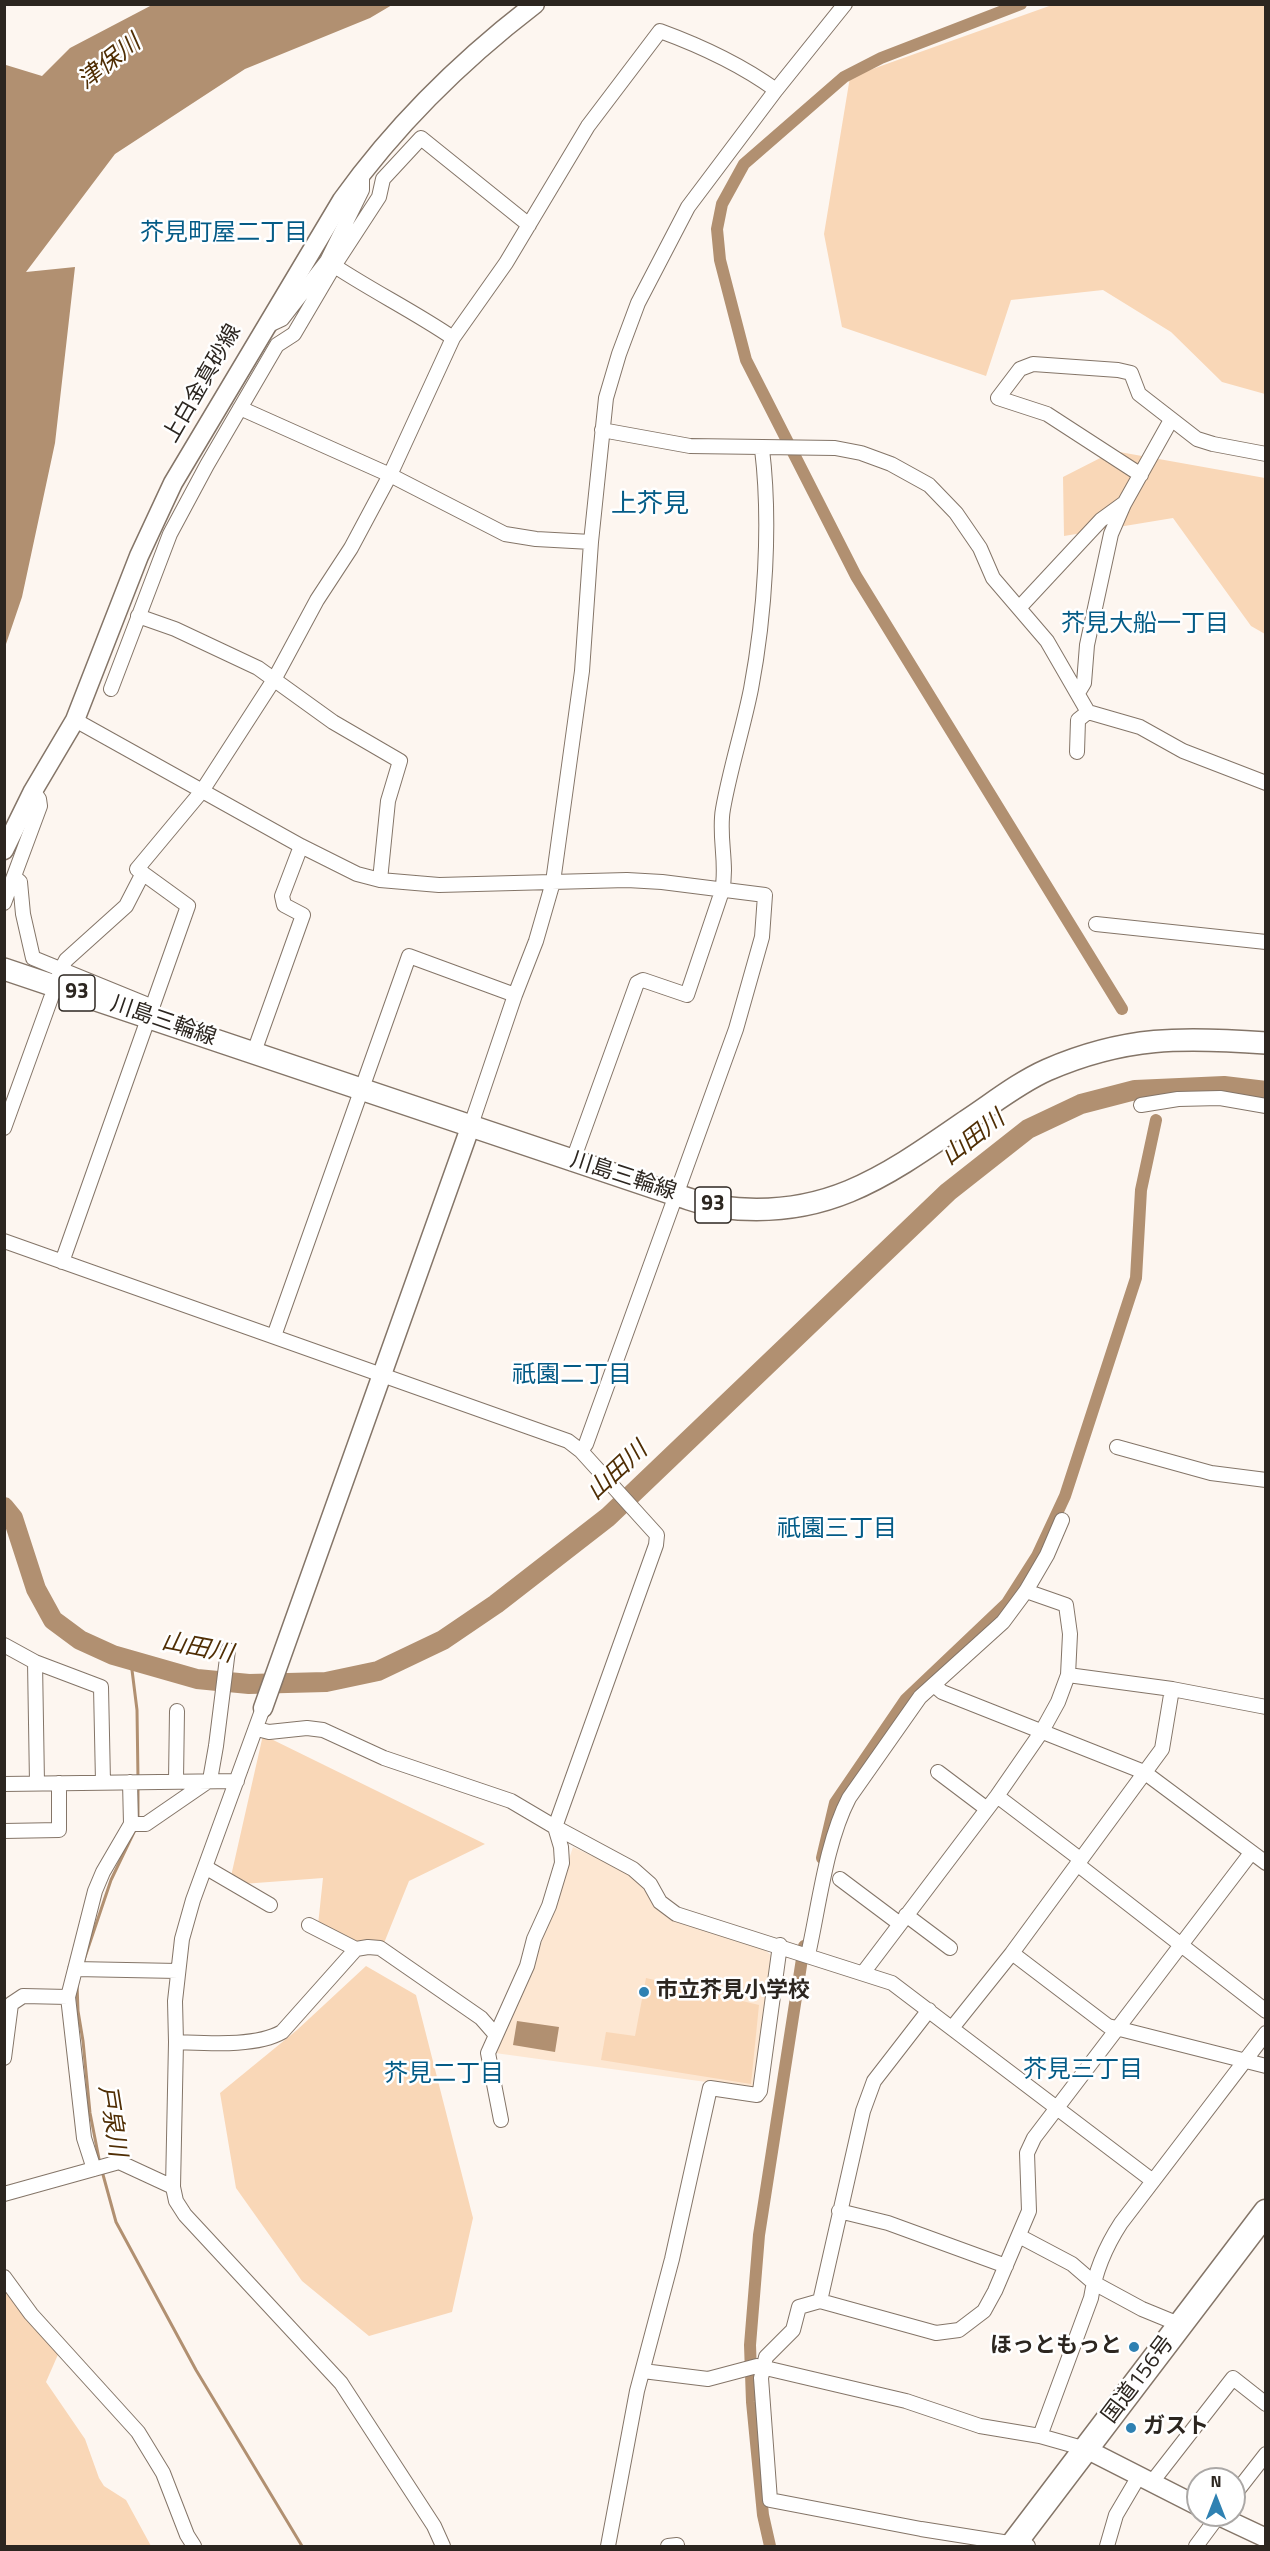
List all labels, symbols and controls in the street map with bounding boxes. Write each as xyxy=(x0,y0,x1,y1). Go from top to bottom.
water label: 津保川 xyxy=(73,29,147,97)
district label: 芥見町屋二丁目 xyxy=(140,220,308,248)
street label: 上白金真砂線 xyxy=(159,320,247,448)
district label: 上芥見 xyxy=(611,490,689,522)
district label: 芥見大船一丁目 xyxy=(1061,611,1229,639)
road number: 93 xyxy=(59,975,95,1011)
street label: 川島三輪線 xyxy=(107,992,219,1052)
water label: 山田川 xyxy=(937,1105,1011,1173)
street label: 川島三輪線 xyxy=(567,1147,679,1207)
road number: 93 xyxy=(695,1187,731,1223)
district label: 祇園二丁目 xyxy=(512,1362,632,1390)
water label: 山田川 xyxy=(582,1437,654,1507)
district label: 祇園三丁目 xyxy=(777,1516,897,1544)
water label: 山田川 xyxy=(159,1628,235,1670)
place label: 市立芥見小学校 xyxy=(656,1979,810,2005)
marker: 市立芥見小学校 xyxy=(637,1985,651,1999)
district label: 芥見三丁目 xyxy=(1023,2057,1143,2085)
district label: 芥見二丁目 xyxy=(384,2061,504,2089)
water label: 戸泉川 xyxy=(91,2083,131,2159)
street label: 国道156号 xyxy=(1097,2331,1181,2429)
place label: ほっともっと xyxy=(990,2334,1122,2360)
marker: ほっともっと xyxy=(1127,2340,1141,2354)
place label: ガスト xyxy=(1143,2415,1209,2441)
marker: ガスト xyxy=(1124,2421,1138,2435)
north arrow xyxy=(1186,2467,1246,2527)
text: N xyxy=(1210,2469,1222,2493)

